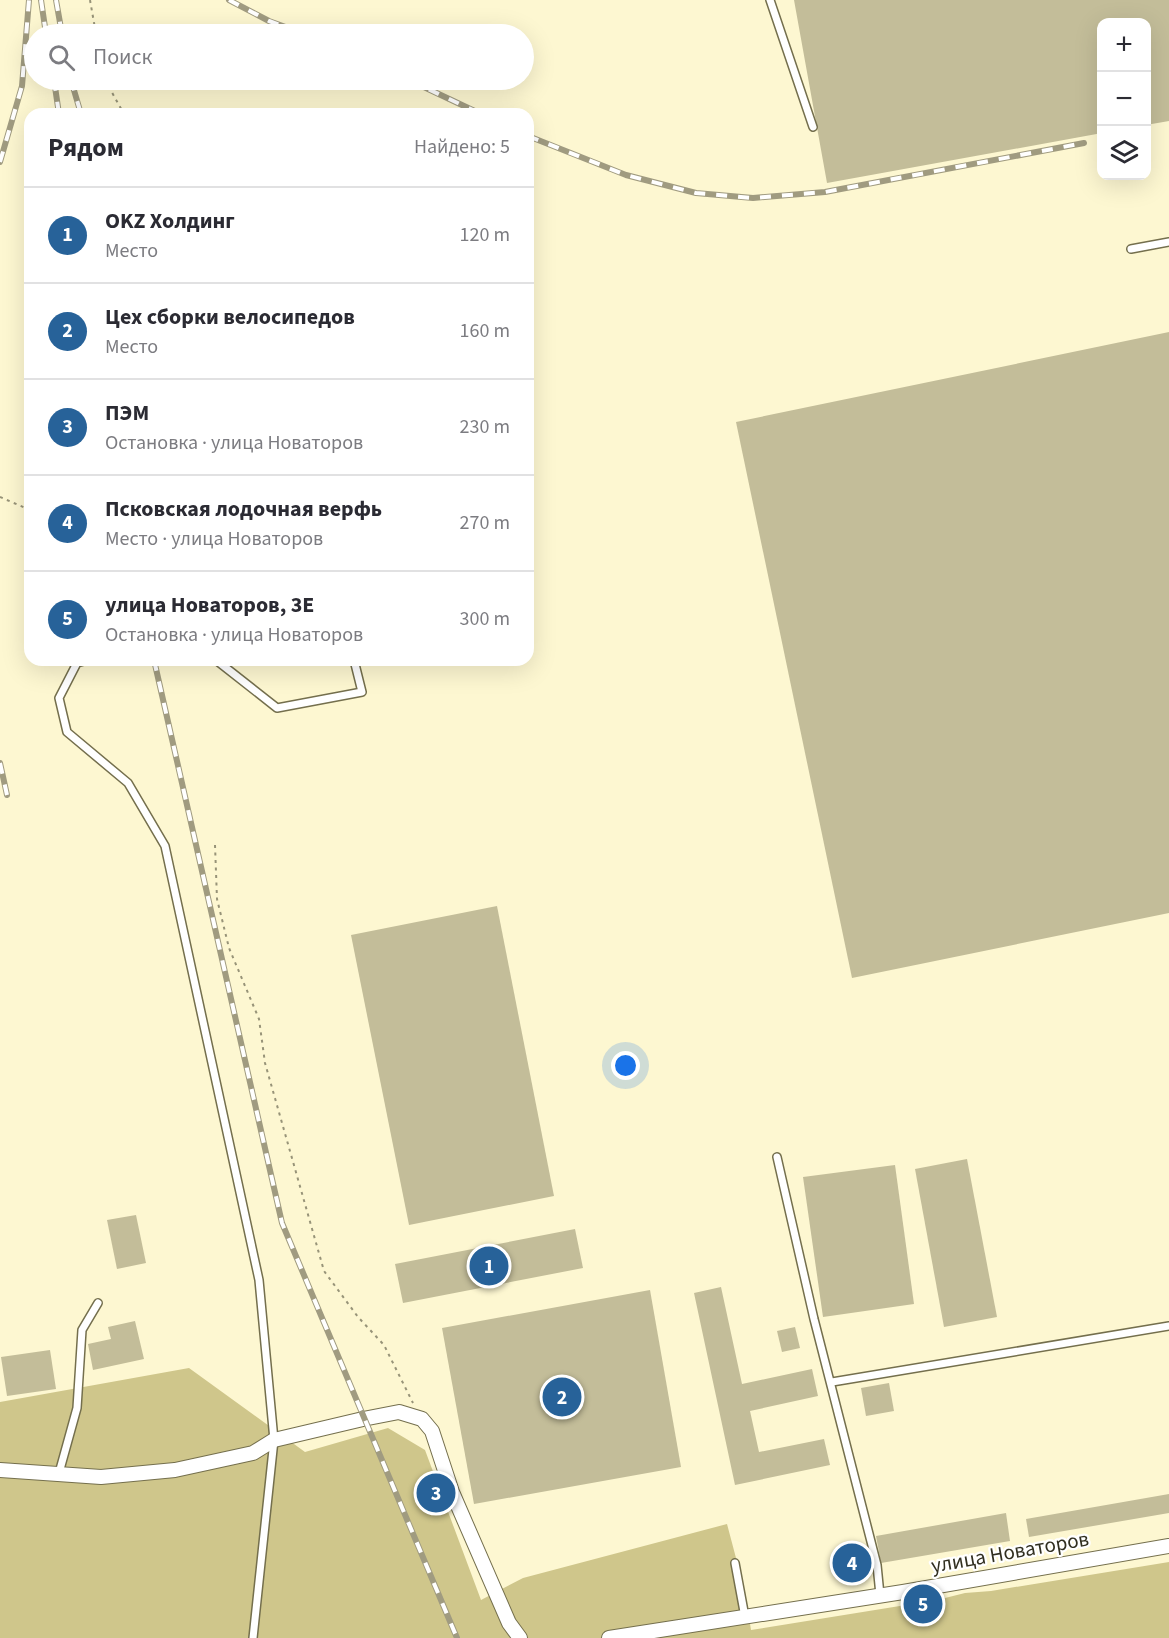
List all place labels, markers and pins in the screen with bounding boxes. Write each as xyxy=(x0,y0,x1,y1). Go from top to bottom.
pin: 1 xyxy=(470,1244,508,1288)
pin: 2 xyxy=(542,1374,582,1420)
pin: 3 xyxy=(416,1470,456,1516)
pin: 4 xyxy=(832,1540,872,1586)
pin: 5 xyxy=(904,1582,942,1626)

